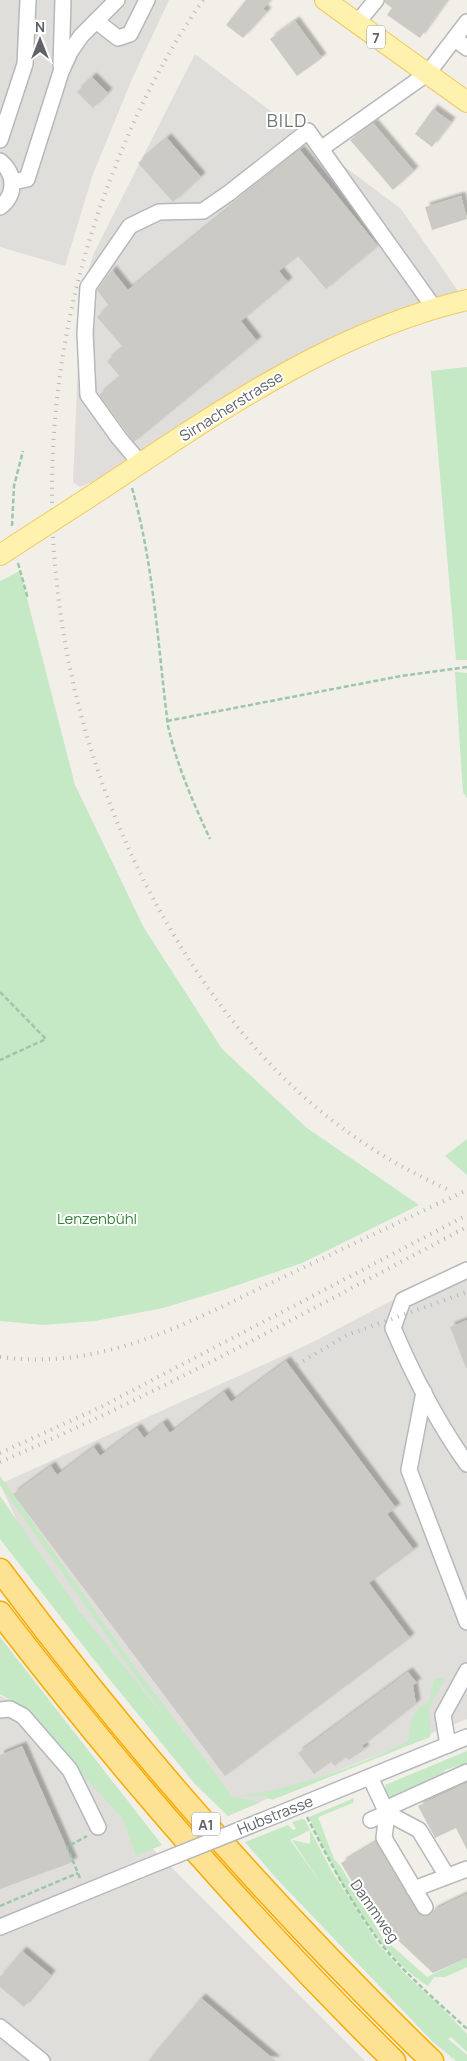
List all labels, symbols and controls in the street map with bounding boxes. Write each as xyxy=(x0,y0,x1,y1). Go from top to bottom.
north arrow xyxy=(15,15,65,65)
text: N xyxy=(35,17,45,36)
road number: 7 xyxy=(367,26,385,48)
district label: BILD xyxy=(267,108,307,132)
street label: Sirnacherstrasse xyxy=(175,366,287,446)
park label: Lenzenbühl xyxy=(57,1208,137,1229)
street label: Hubstrasse xyxy=(234,1790,316,1840)
road number: A1 xyxy=(192,1812,220,1836)
street label: Dammweg xyxy=(346,1875,404,1947)

